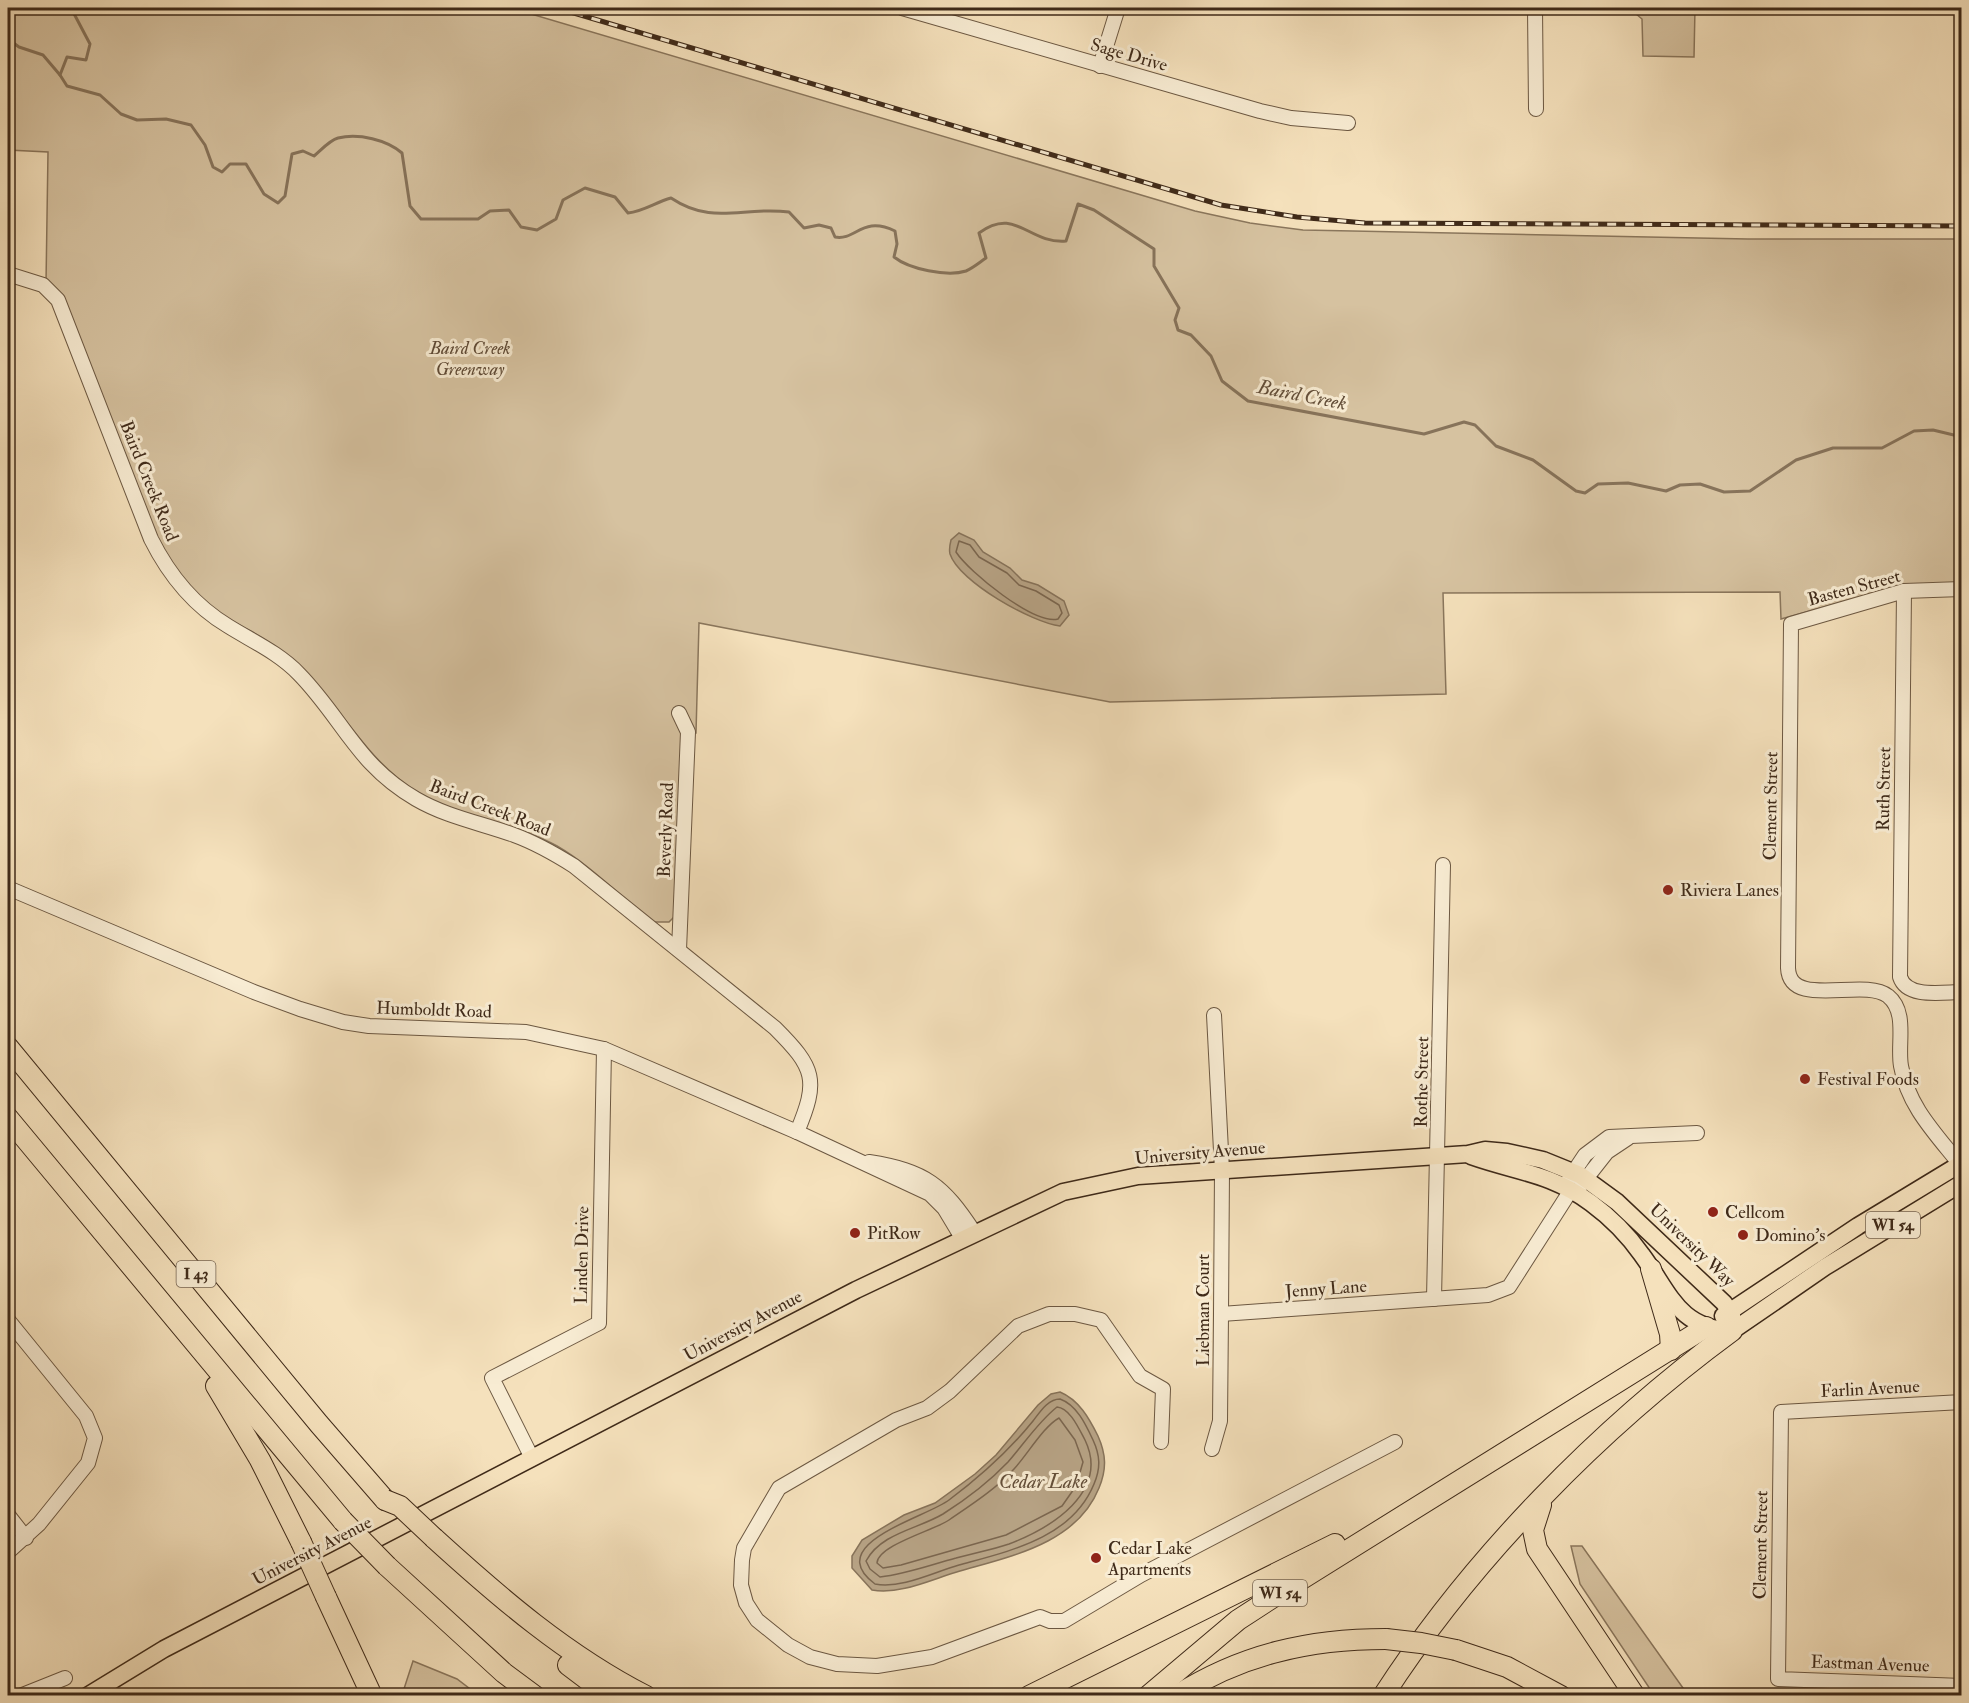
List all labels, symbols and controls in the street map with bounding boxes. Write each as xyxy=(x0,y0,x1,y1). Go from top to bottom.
street label: Sage Drive xyxy=(1088,33,1170,77)
park label: Baird Creek Greenway xyxy=(428,337,511,381)
water label: Baird Creek xyxy=(1254,374,1349,416)
street label: Baird Creek Road xyxy=(114,417,184,545)
street label: Basten Street xyxy=(1805,565,1903,611)
street label: Ruth Street xyxy=(1872,746,1896,831)
street label: Clement Street xyxy=(1759,751,1783,861)
street label: Baird Creek Road xyxy=(426,774,554,842)
street label: Beverly Road xyxy=(653,782,679,878)
place label: Riviera Lanes xyxy=(1680,879,1779,902)
marker: Riviera Lanes xyxy=(1661,883,1675,897)
street label: Humboldt Road xyxy=(376,996,492,1024)
street label: Rothe Street xyxy=(1410,1036,1434,1128)
place label: Festival Foods xyxy=(1817,1068,1919,1091)
marker: Festival Foods xyxy=(1798,1072,1812,1086)
street label: University Avenue xyxy=(1134,1136,1267,1170)
street label: University Way xyxy=(1644,1198,1741,1292)
place label: Cellcom xyxy=(1725,1201,1785,1224)
street label: Linden Drive xyxy=(570,1205,594,1304)
marker: Cellcom xyxy=(1706,1205,1720,1219)
road number: WI 54 xyxy=(1866,1212,1920,1238)
place label: PitRow xyxy=(867,1222,921,1245)
place label: Domino's xyxy=(1755,1224,1825,1247)
marker: PitRow xyxy=(848,1226,862,1240)
marker: Domino's xyxy=(1736,1228,1750,1242)
street label: Liebman Court xyxy=(1192,1254,1215,1366)
road number: I 43 xyxy=(176,1261,216,1287)
street label: Jenny Lane xyxy=(1283,1275,1368,1303)
street label: University Avenue xyxy=(680,1285,807,1367)
street label: Farlin Avenue xyxy=(1820,1375,1921,1403)
water label: Cedar Lake xyxy=(999,1469,1088,1494)
street label: Clement Street xyxy=(1749,1490,1773,1600)
street label: University Avenue xyxy=(248,1511,376,1591)
place label: Cedar Lake Apartments xyxy=(1107,1537,1192,1581)
marker: Cedar Lake Apartments xyxy=(1089,1551,1103,1565)
road number: WI 54 xyxy=(1253,1580,1307,1606)
street label: Eastman Avenue xyxy=(1810,1650,1930,1678)

